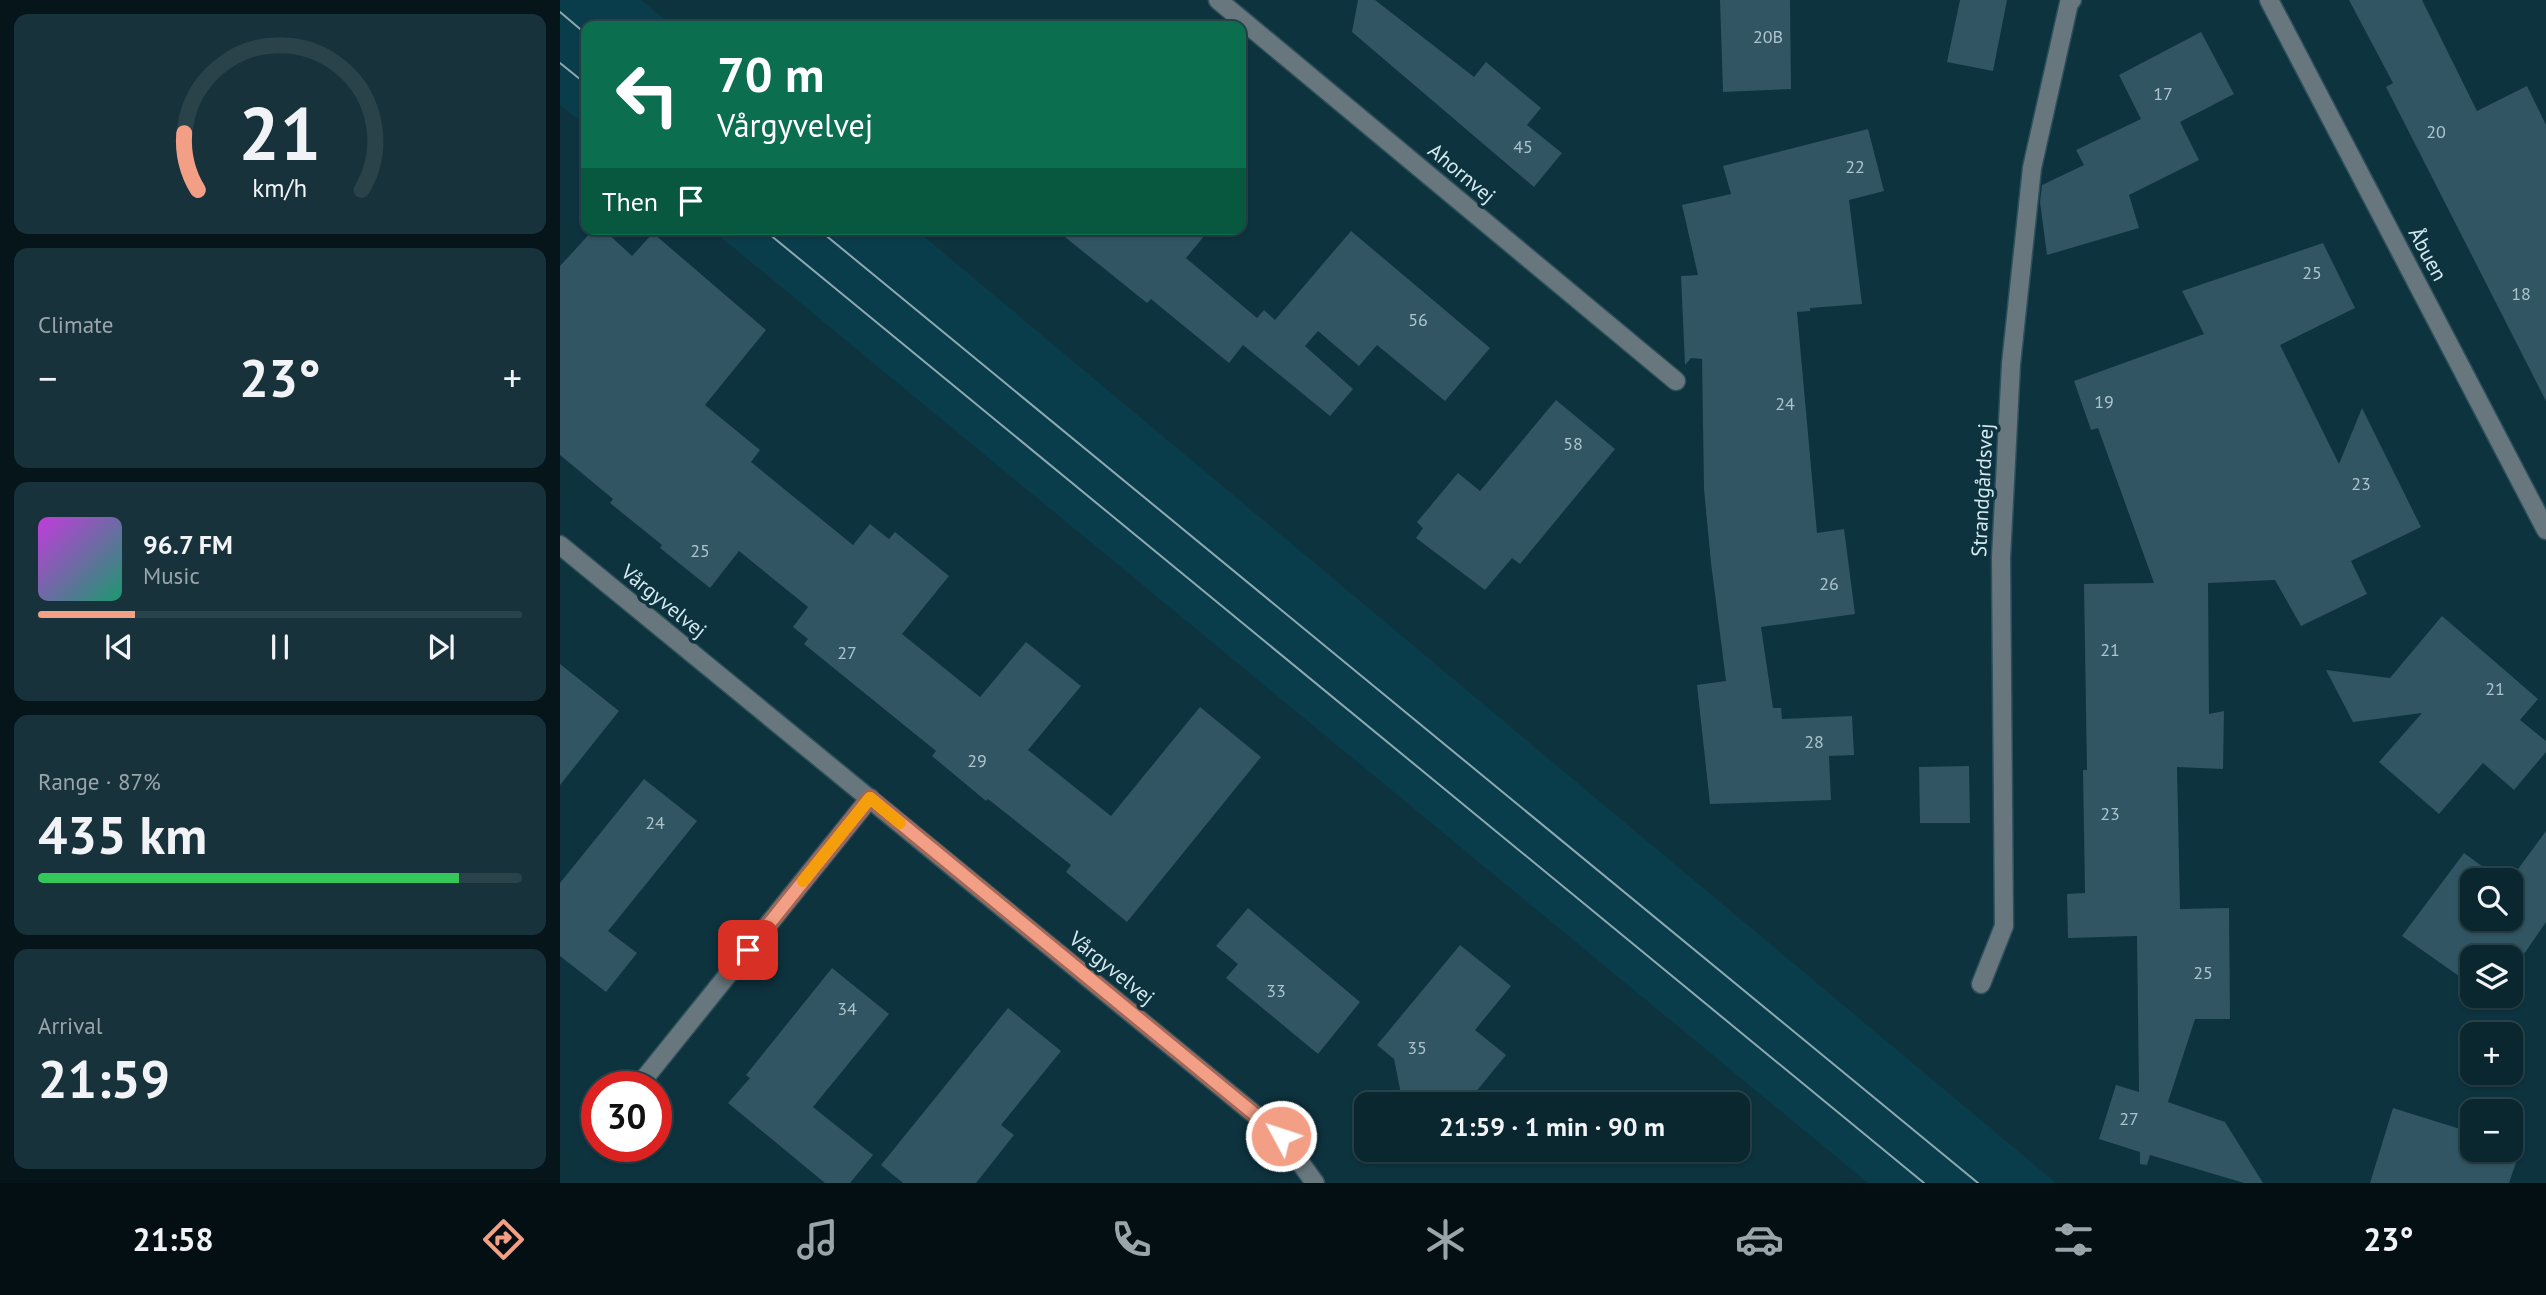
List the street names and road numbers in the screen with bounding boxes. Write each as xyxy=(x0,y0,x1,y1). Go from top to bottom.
street label: Ahornvej xyxy=(1423,137,1501,209)
street label: Åbuen xyxy=(2403,222,2453,286)
street label: Strandgårdsvej xyxy=(1965,423,1999,557)
street label: Vårgyvelvej xyxy=(615,558,712,644)
street label: Vårgyvelvej xyxy=(1063,925,1160,1011)

